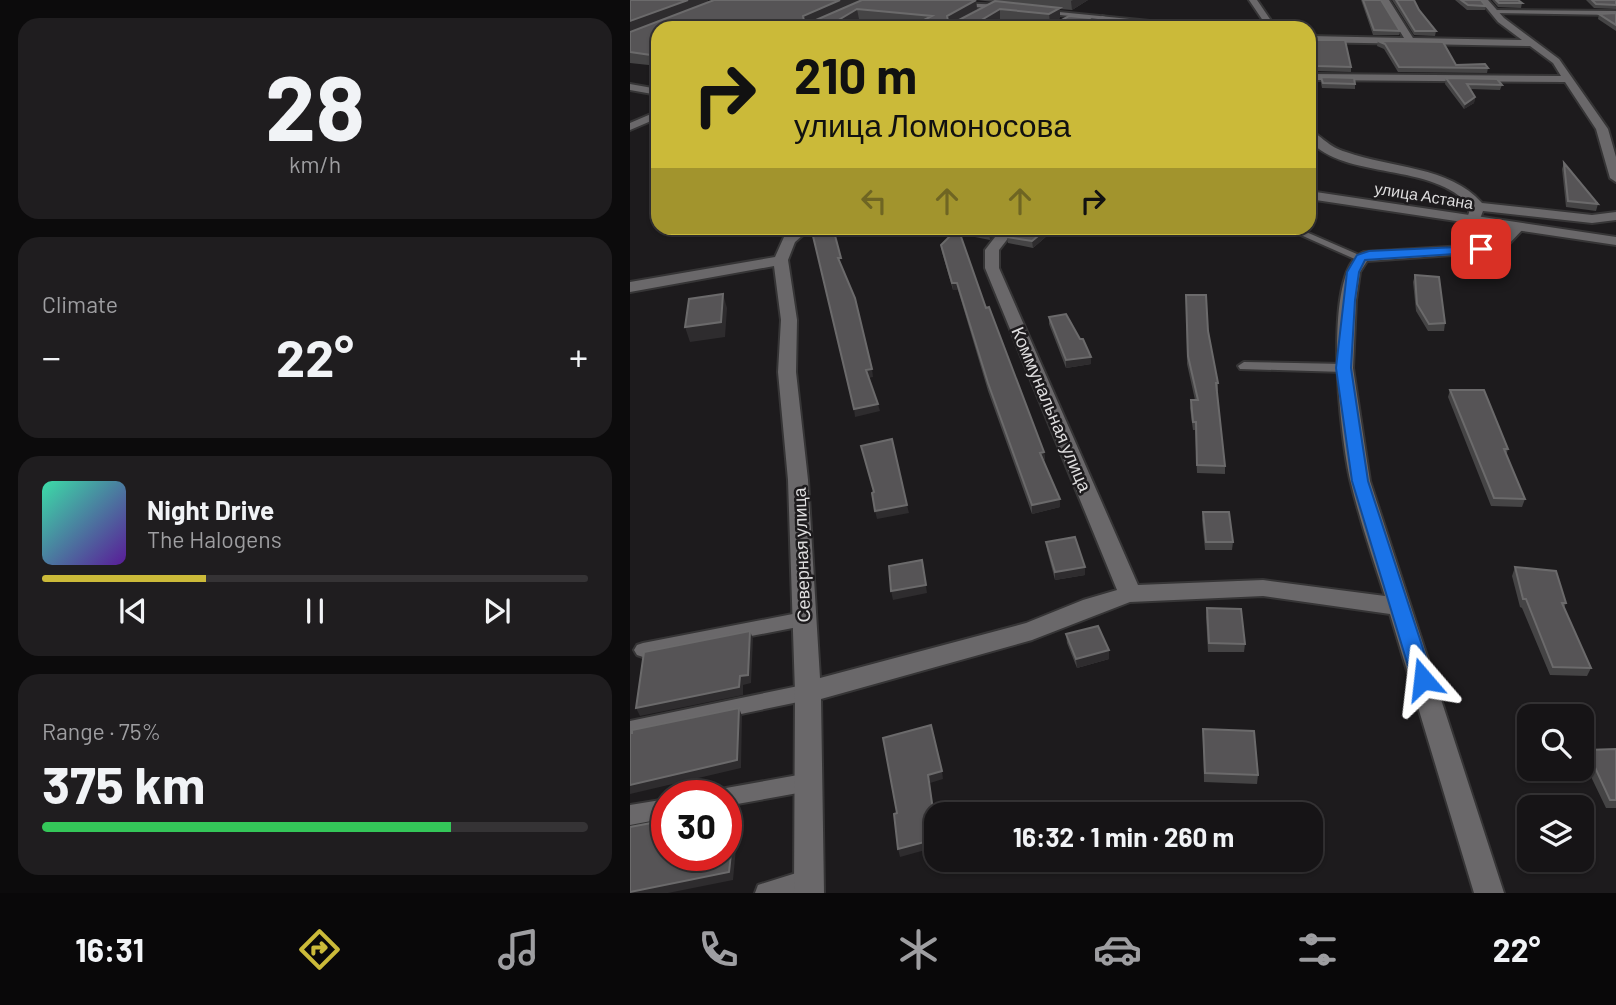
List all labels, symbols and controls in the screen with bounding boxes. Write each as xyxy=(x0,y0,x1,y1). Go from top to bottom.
text: 210 m xyxy=(794,45,917,104)
icon: right xyxy=(679,49,770,140)
text: 28 xyxy=(265,50,365,159)
text: улица Ломоносова xyxy=(794,105,1071,143)
text: km/h xyxy=(289,150,341,178)
street label: улица Астана xyxy=(1373,178,1475,212)
icon: left xyxy=(855,182,893,220)
icon: ahead xyxy=(928,182,966,220)
icon: ahead xyxy=(1001,182,1039,220)
icon: right xyxy=(1074,182,1112,220)
pin xyxy=(1451,219,1511,279)
icon: arrive xyxy=(1462,230,1500,268)
text: Climate xyxy=(42,290,118,318)
street label: Коммунальная улица xyxy=(1007,323,1097,496)
text: 22° xyxy=(276,325,354,387)
text: − xyxy=(42,333,61,379)
text: + xyxy=(569,333,588,379)
street label: Северная улица xyxy=(788,486,814,623)
text: Night Drive xyxy=(147,494,274,525)
text: The Halogens xyxy=(147,525,282,553)
icon: previous xyxy=(114,592,152,630)
icon: pause xyxy=(296,592,334,630)
icon: next xyxy=(478,592,516,630)
position arrow xyxy=(1386,642,1460,716)
map controls xyxy=(1517,704,1594,872)
button: search xyxy=(1517,704,1594,781)
text: Range · 75% xyxy=(42,717,161,745)
text: 375 km xyxy=(42,752,205,814)
speed limit sign: 30 xyxy=(651,780,742,871)
button: layers xyxy=(1517,795,1594,872)
text: 16:32 · 1 min · 260 m xyxy=(1013,821,1234,852)
icon: directions xyxy=(295,925,344,974)
icon: music xyxy=(494,925,543,974)
icon: phone xyxy=(694,925,743,974)
icon: climate xyxy=(894,925,943,974)
icon: car xyxy=(1093,925,1142,974)
icon: filters xyxy=(1293,925,1342,974)
text: 16:31 xyxy=(75,930,144,968)
text: 22° xyxy=(1493,930,1541,968)

